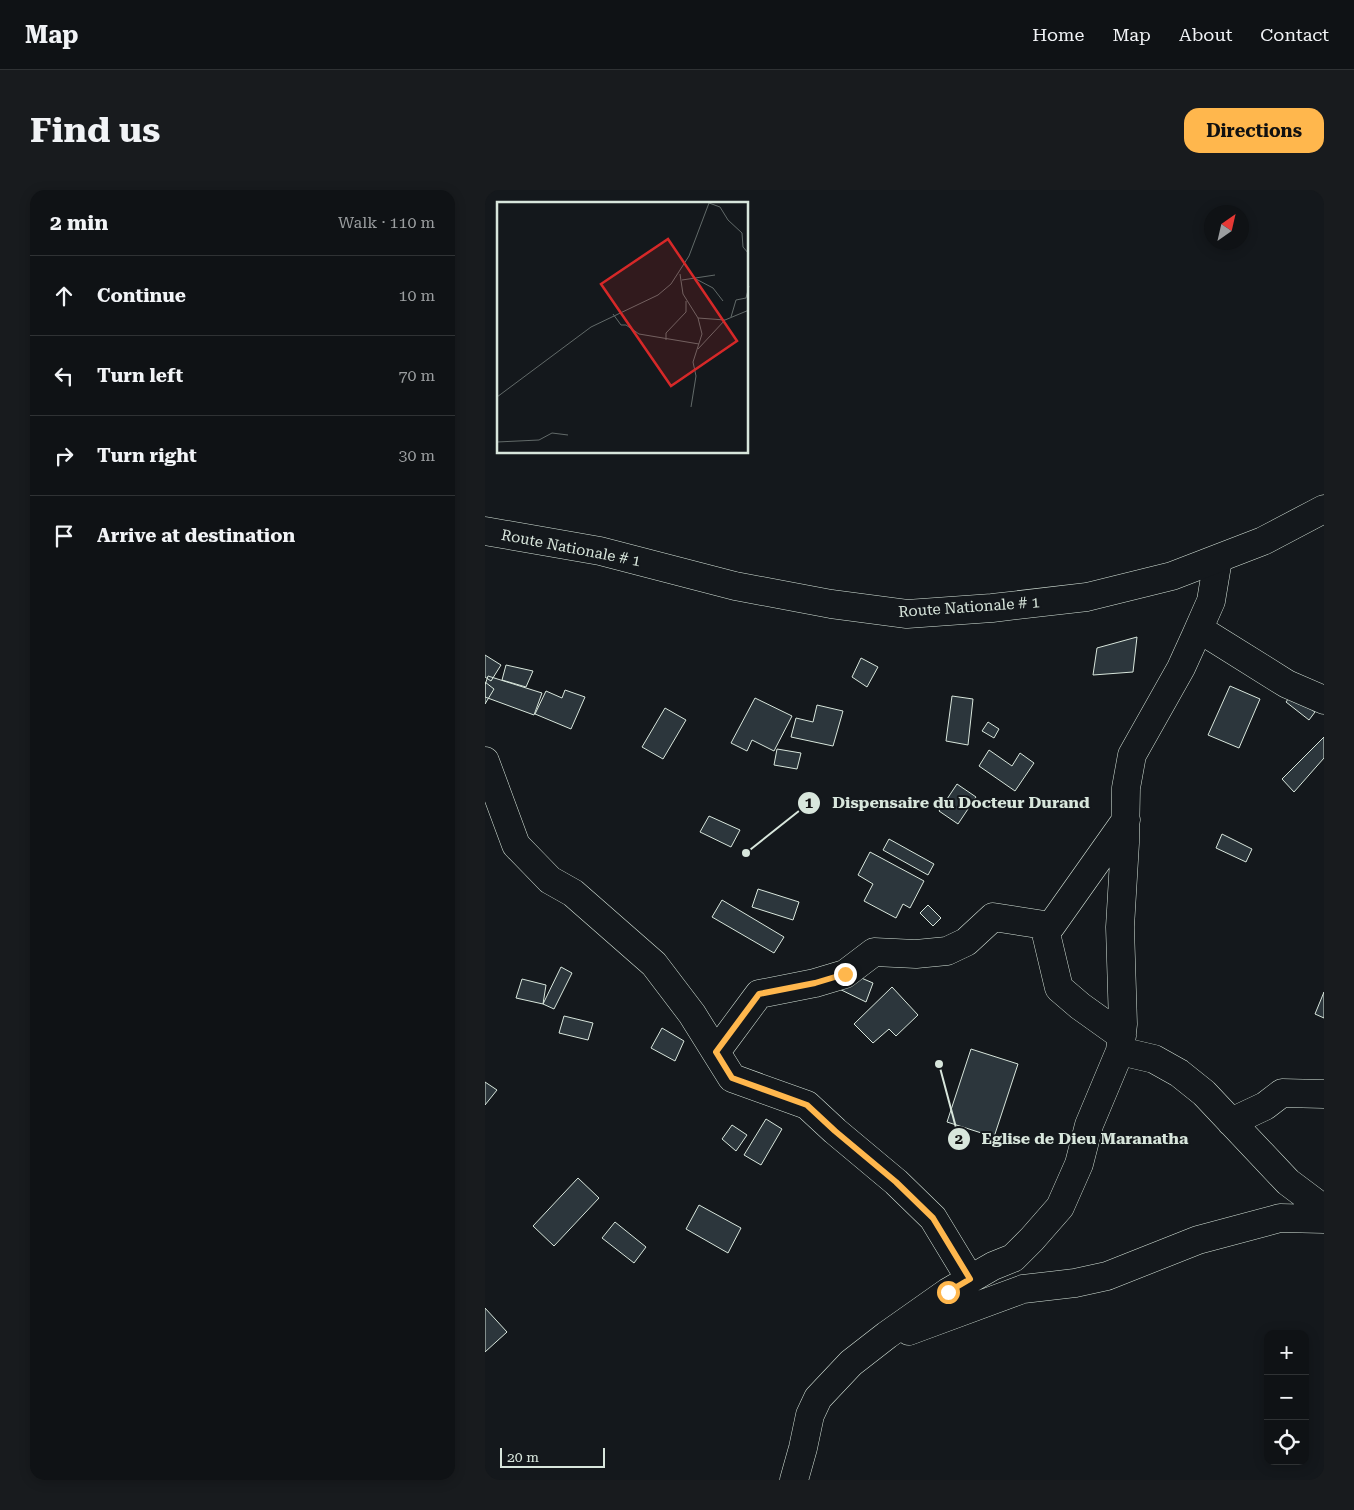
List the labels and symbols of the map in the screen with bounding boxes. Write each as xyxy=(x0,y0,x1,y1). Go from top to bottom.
inset map xyxy=(497,202,749,454)
north arrow xyxy=(1204,205,1249,250)
street label: Route Nationale # 1 xyxy=(500,526,642,570)
street label: Route Nationale # 1 xyxy=(898,593,1040,621)
callout: Dispensaire du Docteur Durand xyxy=(797,787,1099,818)
text: Dispensaire du Docteur Durand xyxy=(832,793,1090,812)
text: 1 xyxy=(805,794,814,812)
route end xyxy=(834,963,857,986)
callout: Eglise de Dieu Maranatha xyxy=(946,1123,1198,1154)
text: Eglise de Dieu Maranatha xyxy=(982,1129,1189,1148)
text: 2 xyxy=(955,1130,963,1148)
route start xyxy=(937,1281,960,1304)
scale bar xyxy=(500,1445,605,1468)

